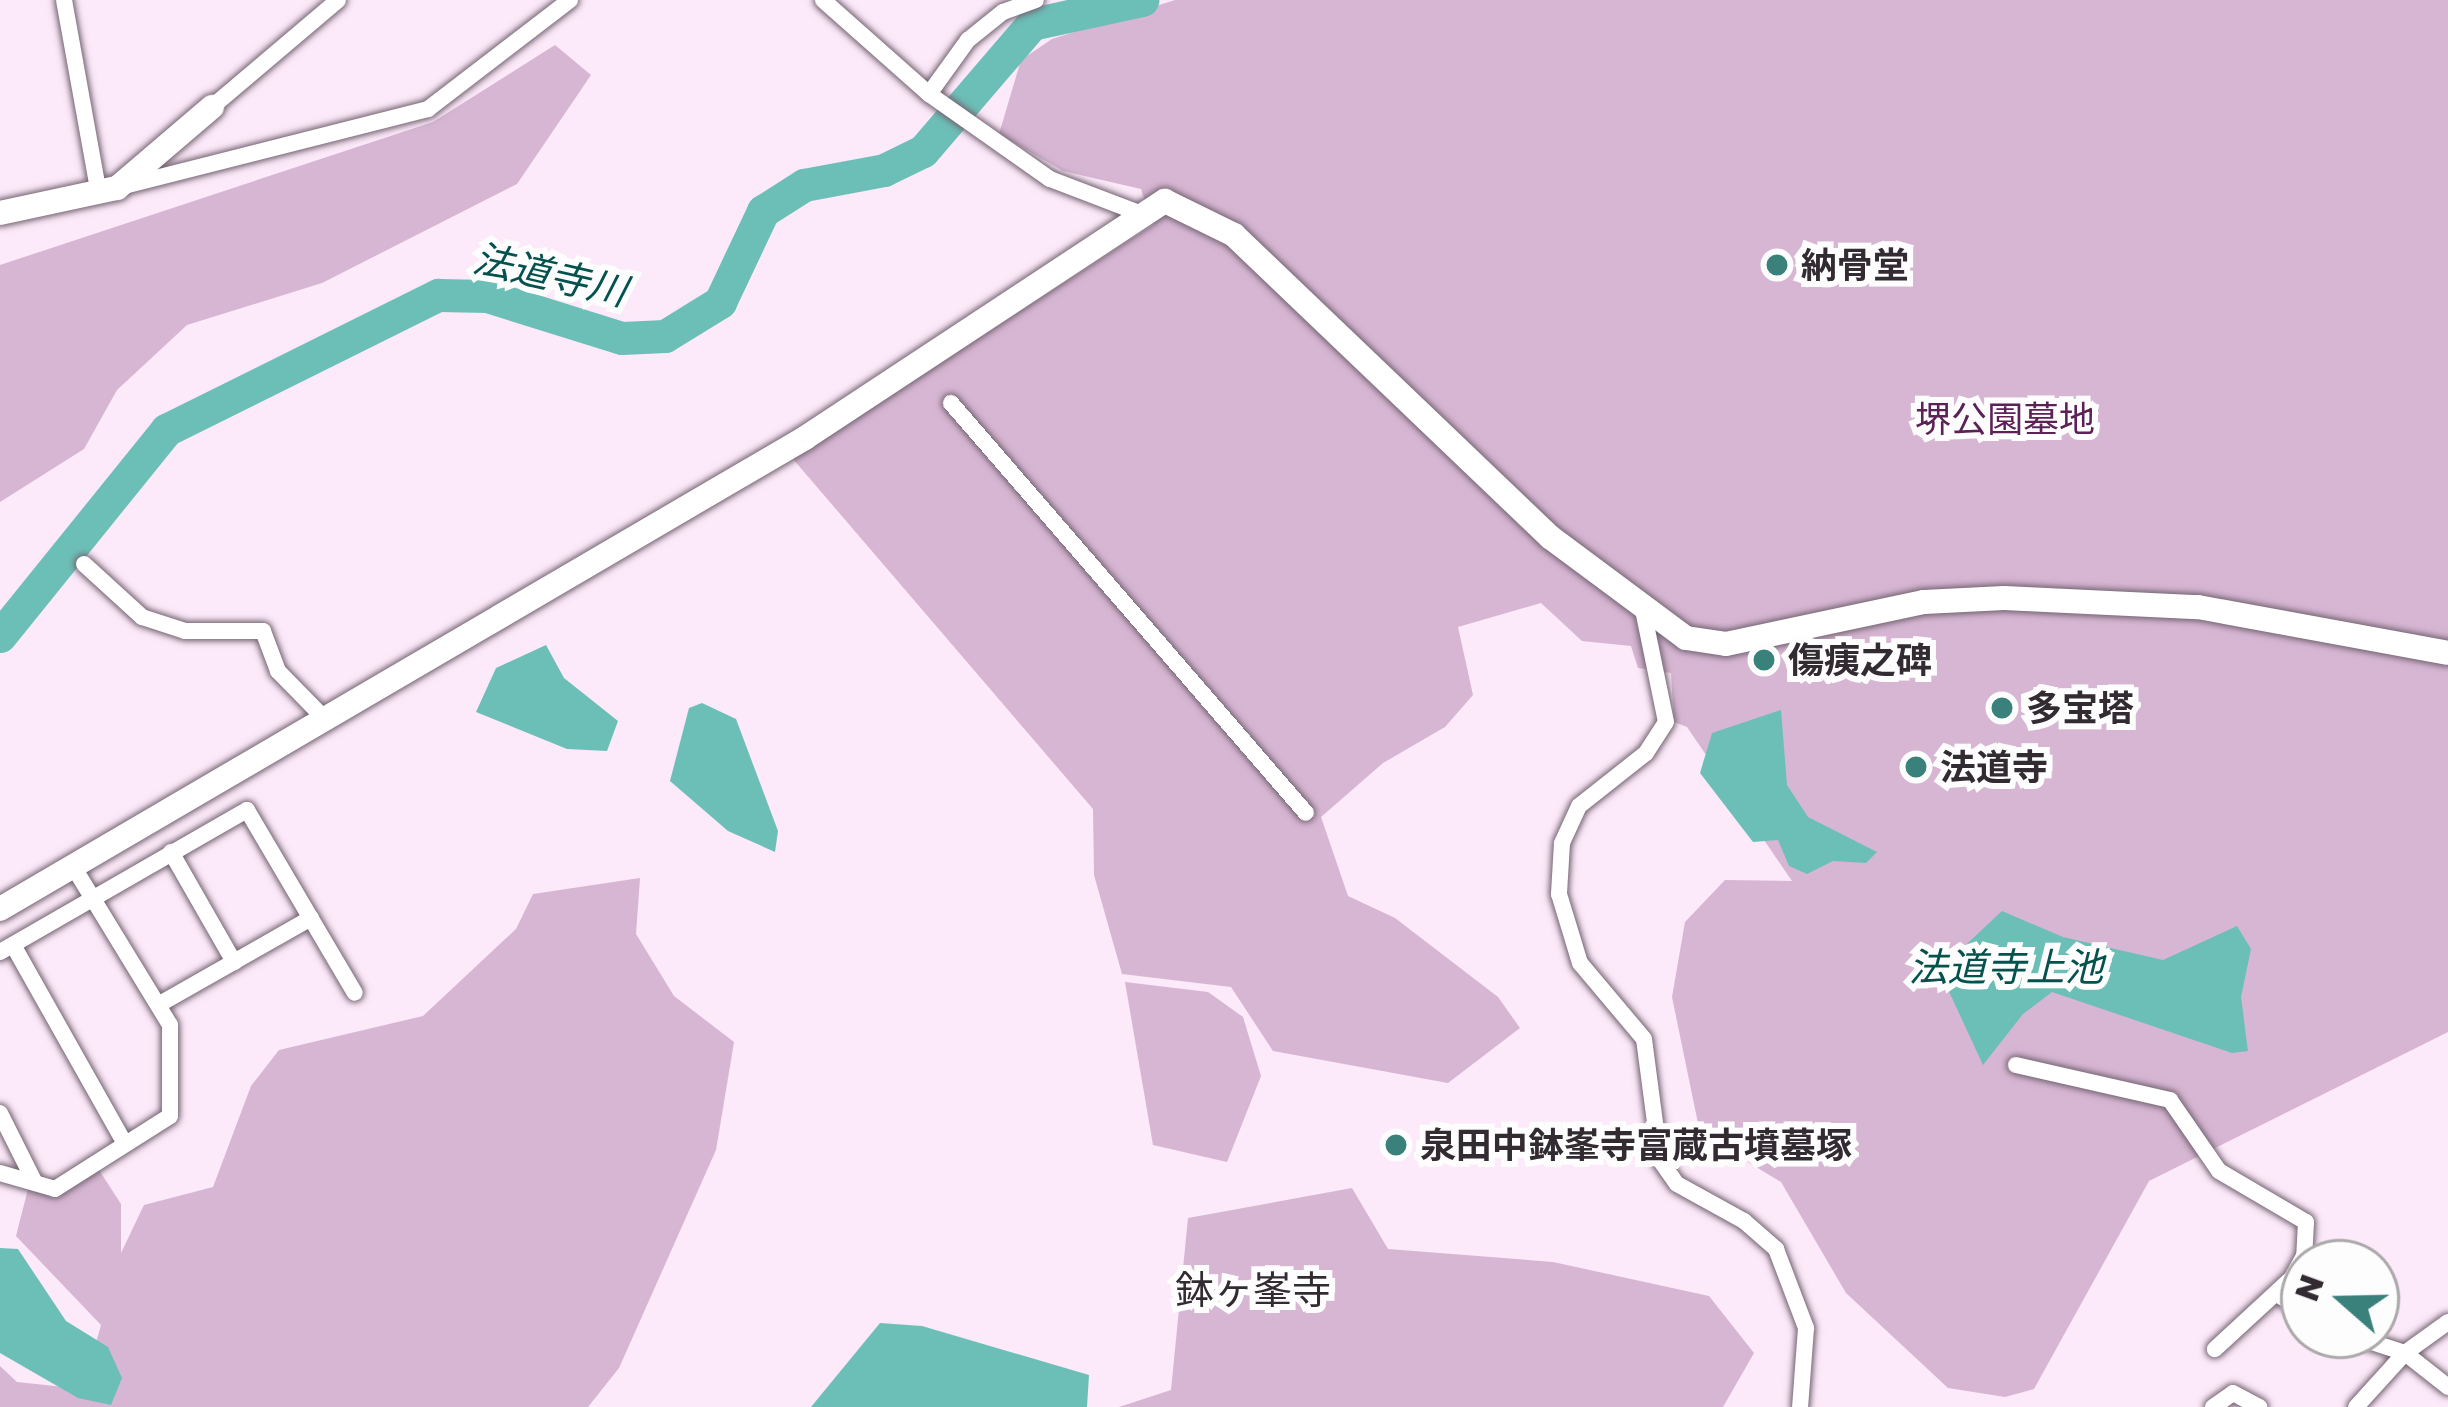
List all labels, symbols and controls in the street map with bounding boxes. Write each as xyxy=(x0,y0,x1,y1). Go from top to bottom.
water label: 法道寺川 xyxy=(469,235,631,315)
place label: 納骨堂 xyxy=(1801,243,1909,287)
marker: 納骨堂 xyxy=(1764,252,1790,278)
park label: 堺公園墓地 xyxy=(1915,397,2095,441)
place label: 傷痍之碑 xyxy=(1788,638,1932,682)
marker: 傷痍之碑 xyxy=(1751,647,1777,673)
place label: 多宝塔 xyxy=(2026,686,2134,730)
marker: 多宝塔 xyxy=(1989,695,2015,721)
place label: 法道寺 xyxy=(1940,745,2048,789)
marker: 法道寺 xyxy=(1903,754,1929,780)
water label: 法道寺上池 xyxy=(1909,944,2103,990)
place label: 泉田中鉢峯寺富蔵古墳墓塚 xyxy=(1420,1123,1852,1167)
marker: 泉田中鉢峯寺富蔵古墳墓塚 xyxy=(1383,1132,1409,1158)
north arrow xyxy=(2280,1239,2400,1359)
district label: 鉢ヶ峯寺 xyxy=(1175,1267,1331,1313)
text: N xyxy=(2286,1269,2331,1306)

